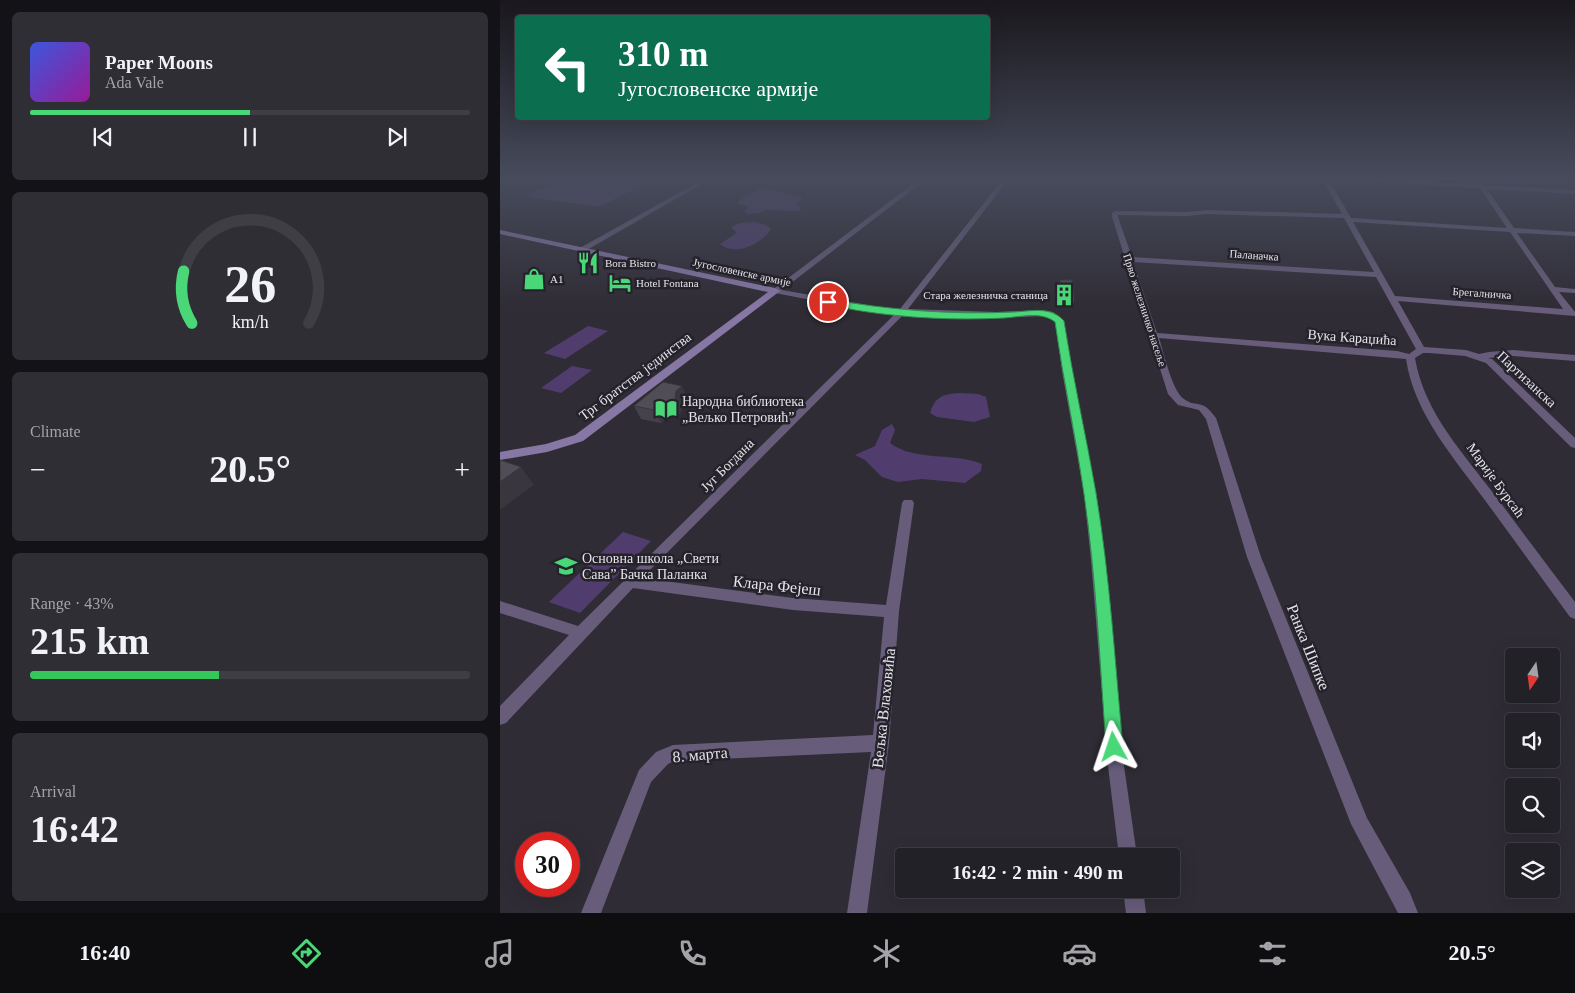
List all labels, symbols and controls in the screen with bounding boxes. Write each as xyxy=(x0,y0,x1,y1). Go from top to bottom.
icon: left xyxy=(535,35,600,100)
text: 310 m xyxy=(618,35,708,74)
text: Paper Moons xyxy=(105,52,213,73)
text: Ada Vale xyxy=(105,74,164,91)
text: Југословенске армије xyxy=(618,76,818,101)
icon: previous xyxy=(89,123,117,151)
icon: pause xyxy=(236,123,264,151)
icon: next xyxy=(383,123,411,151)
street label: Паланачка xyxy=(1229,247,1279,263)
restaurant icon: Bora Bistro xyxy=(575,250,601,276)
street label: Прво железничко насеље xyxy=(1121,252,1169,368)
text: 26 xyxy=(224,256,276,313)
street label: Југословенске армије xyxy=(692,256,792,288)
place label: Bora Bistro xyxy=(605,257,657,269)
shop icon: A1 xyxy=(521,266,547,292)
hotel icon: Hotel Fontana xyxy=(607,270,633,296)
place label: A1 xyxy=(550,273,563,285)
place label: Hotel Fontana xyxy=(636,277,699,289)
pin xyxy=(807,281,849,323)
building icon: Стара железничка станица xyxy=(1051,282,1077,308)
street label: Брегалничка xyxy=(1452,285,1512,301)
icon: arrive xyxy=(814,288,842,316)
place label: Стара железничка станица xyxy=(923,289,1048,301)
text: km/h xyxy=(232,312,268,332)
street label: Вука Караџића xyxy=(1307,327,1398,348)
street label: Трг братства јединства xyxy=(576,329,695,423)
street label: Партизанска xyxy=(1494,348,1560,411)
place label: Народна библиотека „Вељко Петровић” xyxy=(682,394,805,425)
library icon: Народна библиотека „Вељко Петровић” xyxy=(653,396,679,422)
text: Climate xyxy=(30,423,81,440)
street label: Југ Богдана xyxy=(698,435,758,495)
street label: Марије Бурсаћ xyxy=(1464,440,1528,520)
text: 20.5° xyxy=(209,448,291,490)
text: − xyxy=(30,454,46,485)
text: + xyxy=(454,454,470,485)
place label: Основна школа „Свети Сава” Бачка Паланка xyxy=(582,551,719,582)
school or university icon: Основна школа „Свети Сава” Бачка Паланка xyxy=(553,553,579,579)
street label: Клара Фејеш xyxy=(732,572,823,600)
text: Range · 43% xyxy=(30,595,114,612)
street label: Ранка Шипке xyxy=(1284,602,1333,693)
text: 215 km xyxy=(30,620,149,662)
street label: Вељка Влаховића xyxy=(869,647,898,769)
north arrow xyxy=(1505,648,1560,702)
map controls xyxy=(1505,648,1560,898)
button: sound xyxy=(1505,713,1560,768)
position arrow xyxy=(1087,720,1139,772)
street label: 8. марта xyxy=(672,744,728,766)
button: search xyxy=(1505,778,1560,833)
text: Arrival xyxy=(30,783,76,800)
text: 16:42 xyxy=(30,808,119,850)
speed limit sign: 30 xyxy=(515,832,580,897)
button: layers xyxy=(1505,843,1560,898)
text: 16:42 · 2 min · 490 m xyxy=(952,862,1123,883)
icon: directions xyxy=(289,936,324,971)
icon: music xyxy=(482,936,517,971)
icon: phone xyxy=(675,936,710,971)
icon: climate xyxy=(869,936,904,971)
icon: car xyxy=(1062,936,1097,971)
icon: filters xyxy=(1255,936,1290,971)
text: 16:40 xyxy=(79,940,130,965)
text: 20.5° xyxy=(1448,940,1496,965)

